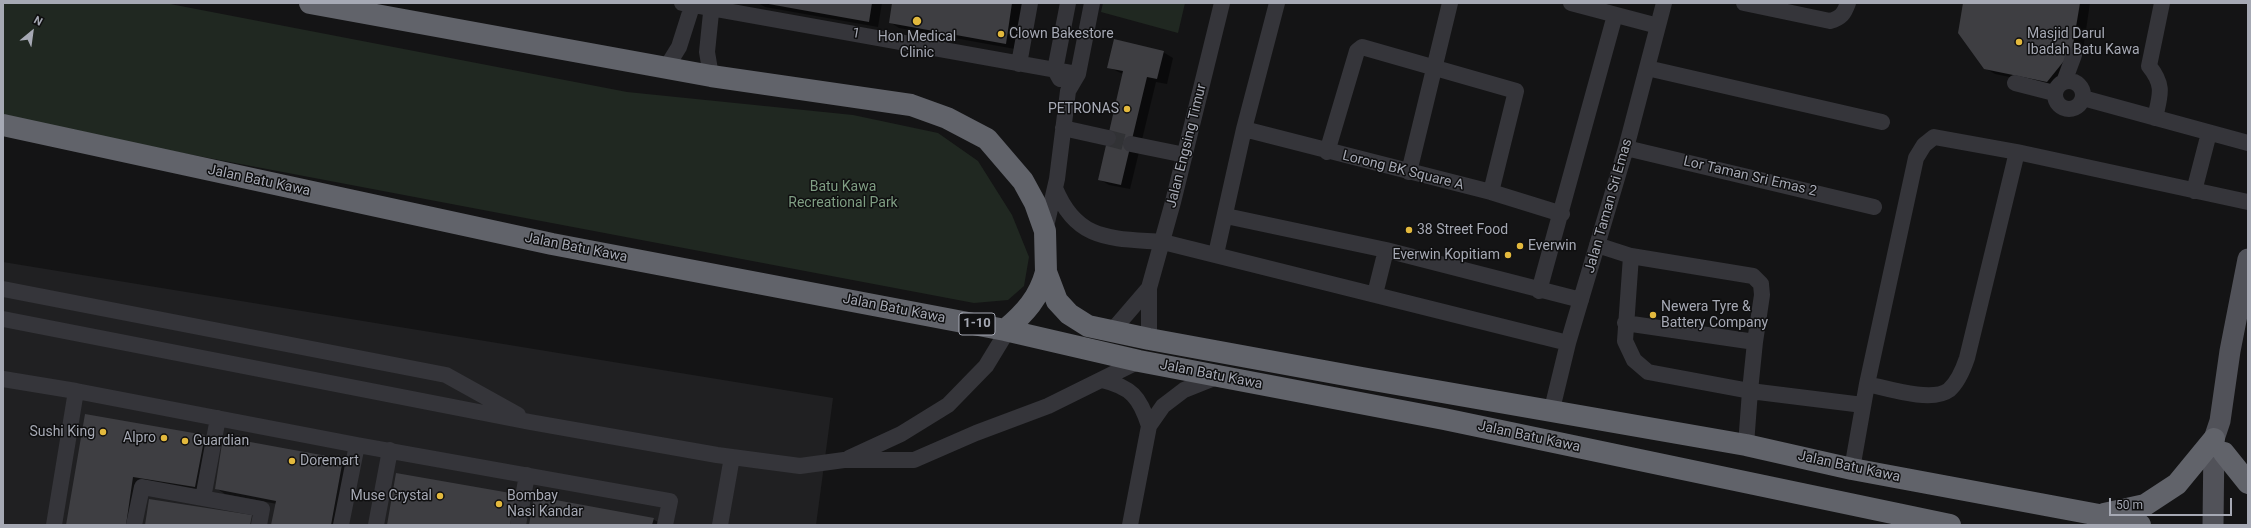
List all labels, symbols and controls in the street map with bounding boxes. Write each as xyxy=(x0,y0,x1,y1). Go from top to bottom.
north arrow xyxy=(12,12,52,52)
text: N xyxy=(32,13,45,29)
marker: Hon Medical Clinic xyxy=(911,15,923,27)
street label: 1 xyxy=(851,25,861,43)
place label: Clown Bakestore xyxy=(1009,26,1114,42)
place label: Masjid Darul Ibadah Batu Kawa xyxy=(2027,26,2140,58)
place label: Hon Medical Clinic xyxy=(878,29,956,62)
marker: Clown Bakestore xyxy=(996,29,1006,39)
marker: Masjid Darul Ibadah Batu Kawa xyxy=(2014,37,2024,47)
street label: Jalan Engsing Timur xyxy=(1163,82,1211,210)
place label: PETRONAS xyxy=(1048,101,1119,117)
marker: PETRONAS xyxy=(1122,104,1132,114)
street label: Jalan Taman Sri Emas xyxy=(1582,137,1636,275)
street label: Lorong BK Square A xyxy=(1341,148,1465,194)
street label: Lor Taman Sri Emas 2 xyxy=(1682,153,1818,201)
street label: Jalan Batu Kawa xyxy=(206,162,312,200)
park label: Batu Kawa Recreational Park xyxy=(788,179,898,212)
place label: 38 Street Food xyxy=(1417,222,1508,238)
marker: 38 Street Food xyxy=(1404,225,1414,235)
street label: Jalan Batu Kawa xyxy=(523,230,629,266)
place label: Everwin xyxy=(1528,238,1576,254)
marker: Everwin xyxy=(1515,241,1525,251)
place label: Everwin Kopitiam xyxy=(1392,247,1500,263)
marker: Everwin Kopitiam xyxy=(1503,250,1513,260)
street label: Jalan Batu Kawa xyxy=(841,291,947,327)
place label: Newera Tyre & Battery Company xyxy=(1661,299,1768,332)
marker: Newera Tyre & Battery Company xyxy=(1648,310,1658,320)
road number: 1-10 xyxy=(959,313,995,335)
street label: Jalan Batu Kawa xyxy=(1158,357,1264,393)
street label: Jalan Batu Kawa xyxy=(1476,418,1582,456)
place label: Sushi King xyxy=(29,424,95,440)
marker: Sushi King xyxy=(98,427,108,437)
place label: Alpro xyxy=(123,430,156,446)
marker: Alpro xyxy=(159,433,169,443)
place label: Guardian xyxy=(193,433,249,449)
marker: Guardian xyxy=(180,436,190,446)
street label: Jalan Batu Kawa xyxy=(1796,448,1902,486)
place label: Doremart xyxy=(300,453,359,469)
marker: Doremart xyxy=(287,456,297,466)
place label: Muse Crystal xyxy=(351,488,432,504)
place label: Bombay Nasi Kandar xyxy=(507,488,583,520)
scale bar xyxy=(2111,490,2234,516)
marker: Muse Crystal xyxy=(435,491,445,501)
text: 50 m xyxy=(2116,498,2143,512)
marker: Bombay Nasi Kandar xyxy=(494,499,504,509)

